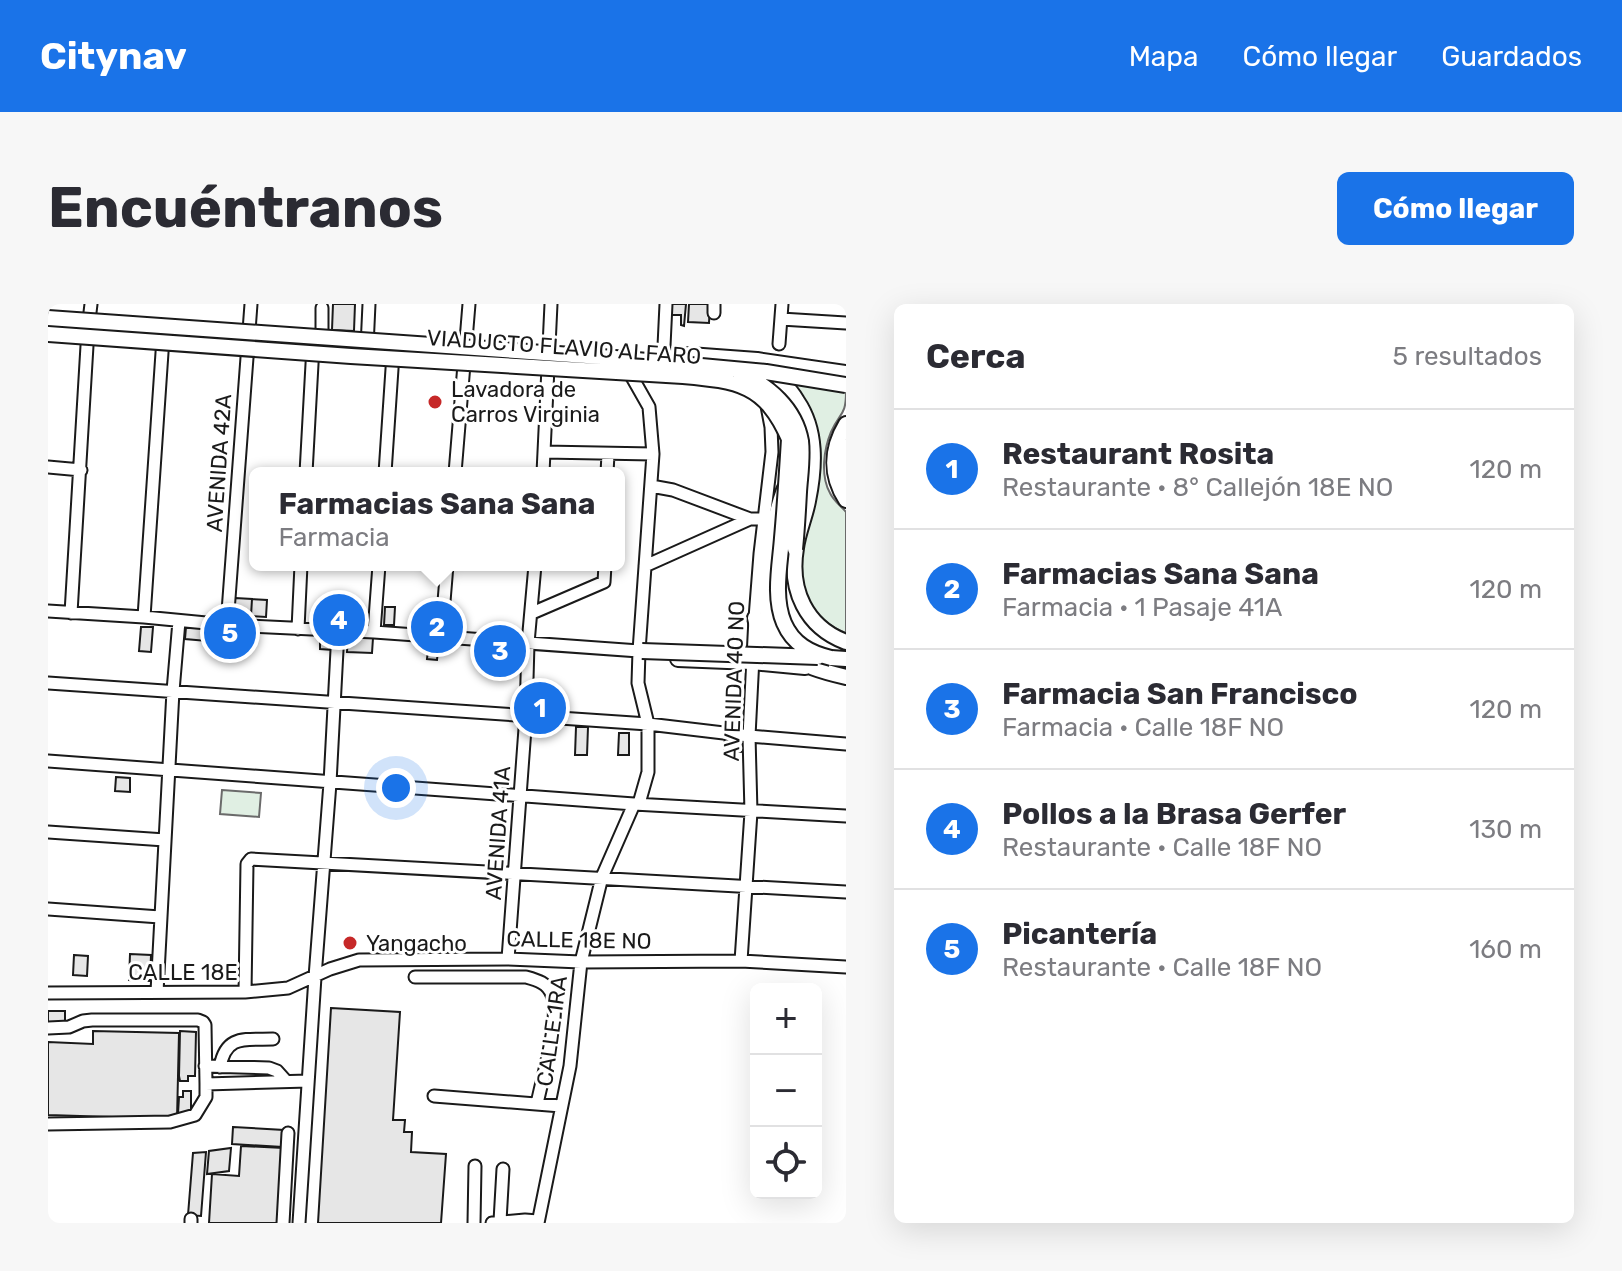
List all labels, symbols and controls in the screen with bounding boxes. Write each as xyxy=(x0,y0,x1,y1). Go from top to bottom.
text: Citynav xyxy=(40,33,187,79)
text: Mapa xyxy=(1129,40,1198,73)
text: Cómo llegar xyxy=(1242,40,1397,73)
text: Guardados xyxy=(1441,40,1582,73)
button: Cómo llegar xyxy=(1337,172,1574,245)
text: Encuéntranos xyxy=(48,175,443,241)
street label: VIADUCTO FLAVIO ALFARO xyxy=(426,324,702,370)
text: Cerca xyxy=(926,336,1025,377)
text: 5 resultados xyxy=(1393,341,1542,372)
place label: Lavadora de Carros Virginia xyxy=(451,376,600,428)
street label: AVENIDA 42A xyxy=(201,393,237,533)
marker: Lavadora de Carros Virginia xyxy=(426,393,444,411)
text: Restaurant Rosita xyxy=(1002,436,1274,472)
text: 1 xyxy=(946,454,958,485)
text: 120 m xyxy=(1470,454,1542,485)
popup xyxy=(249,467,625,571)
text: Restaurante · 8° Callejón 18E NO xyxy=(1002,472,1393,503)
text: Farmacias Sana Sana xyxy=(279,486,595,522)
text: Farmacia xyxy=(279,522,390,553)
text: Farmacias Sana Sana xyxy=(1002,556,1319,592)
text: 2 xyxy=(944,574,960,605)
text: 120 m xyxy=(1470,574,1542,605)
pin: 4 xyxy=(313,590,365,650)
text: Farmacia · 1 Pasaje 41A xyxy=(1002,592,1282,623)
pin: 2 xyxy=(411,597,463,657)
street label: AVENIDA 40 NO xyxy=(718,600,750,762)
pin: 5 xyxy=(204,603,256,663)
pin: 3 xyxy=(474,621,526,681)
text: Farmacia San Francisco xyxy=(1002,676,1358,712)
pin: 1 xyxy=(514,678,566,738)
text: 3 xyxy=(943,694,961,725)
text: 120 m xyxy=(1470,694,1542,725)
text: Farmacia · Calle 18F NO xyxy=(1002,712,1284,743)
street label: AVENIDA 41A xyxy=(480,765,516,901)
your location xyxy=(376,768,416,808)
text: Pollos a la Brasa Gerfer xyxy=(1002,796,1346,832)
text: 4 xyxy=(943,814,961,845)
text: 130 m xyxy=(1469,814,1542,845)
text: Restaurante · Calle 18F NO xyxy=(1002,832,1322,863)
text: Picantería xyxy=(1002,916,1157,952)
street label: CALLE 18E NO xyxy=(506,925,652,955)
place label: Yangacho xyxy=(366,930,467,957)
marker: Yangacho xyxy=(341,934,359,952)
text: 5 xyxy=(944,934,960,965)
text: 160 m xyxy=(1469,934,1542,965)
text: Restaurante · Calle 18F NO xyxy=(1002,952,1322,983)
street label: CALLE 18E xyxy=(128,959,238,986)
street label: CALLE 1RA xyxy=(531,974,573,1088)
map controls xyxy=(750,983,822,1199)
button: + xyxy=(750,983,822,1055)
button: − xyxy=(750,1055,822,1127)
button: locate xyxy=(750,1127,822,1199)

